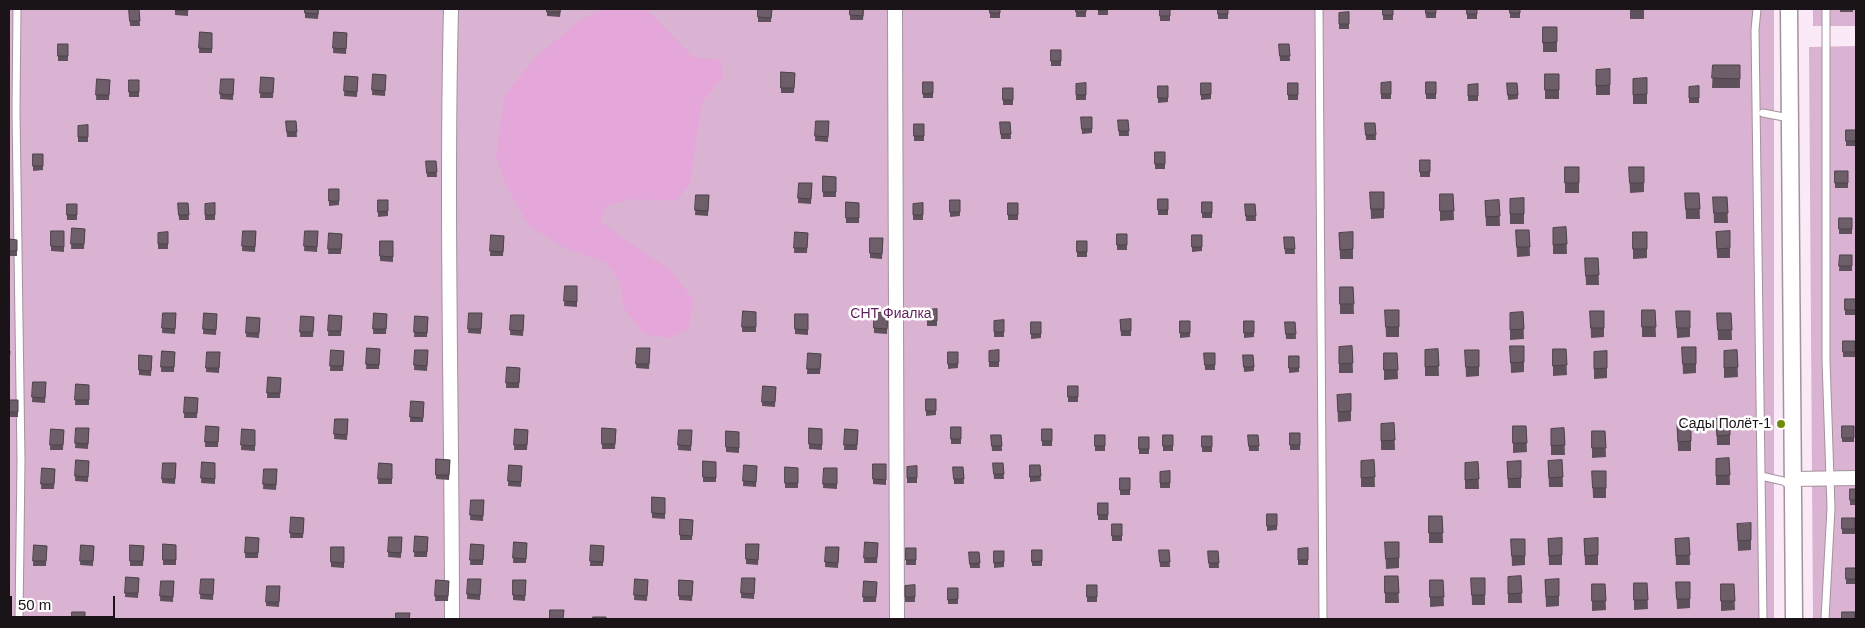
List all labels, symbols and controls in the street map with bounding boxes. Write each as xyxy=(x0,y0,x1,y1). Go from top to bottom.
park label: СНТ Фиалка xyxy=(850,306,932,322)
place label: Сады Полёт-1 xyxy=(1678,416,1771,432)
marker: Сады Полёт-1 xyxy=(1775,418,1787,430)
scale bar xyxy=(12,586,118,618)
text: 50 m xyxy=(18,596,51,613)

